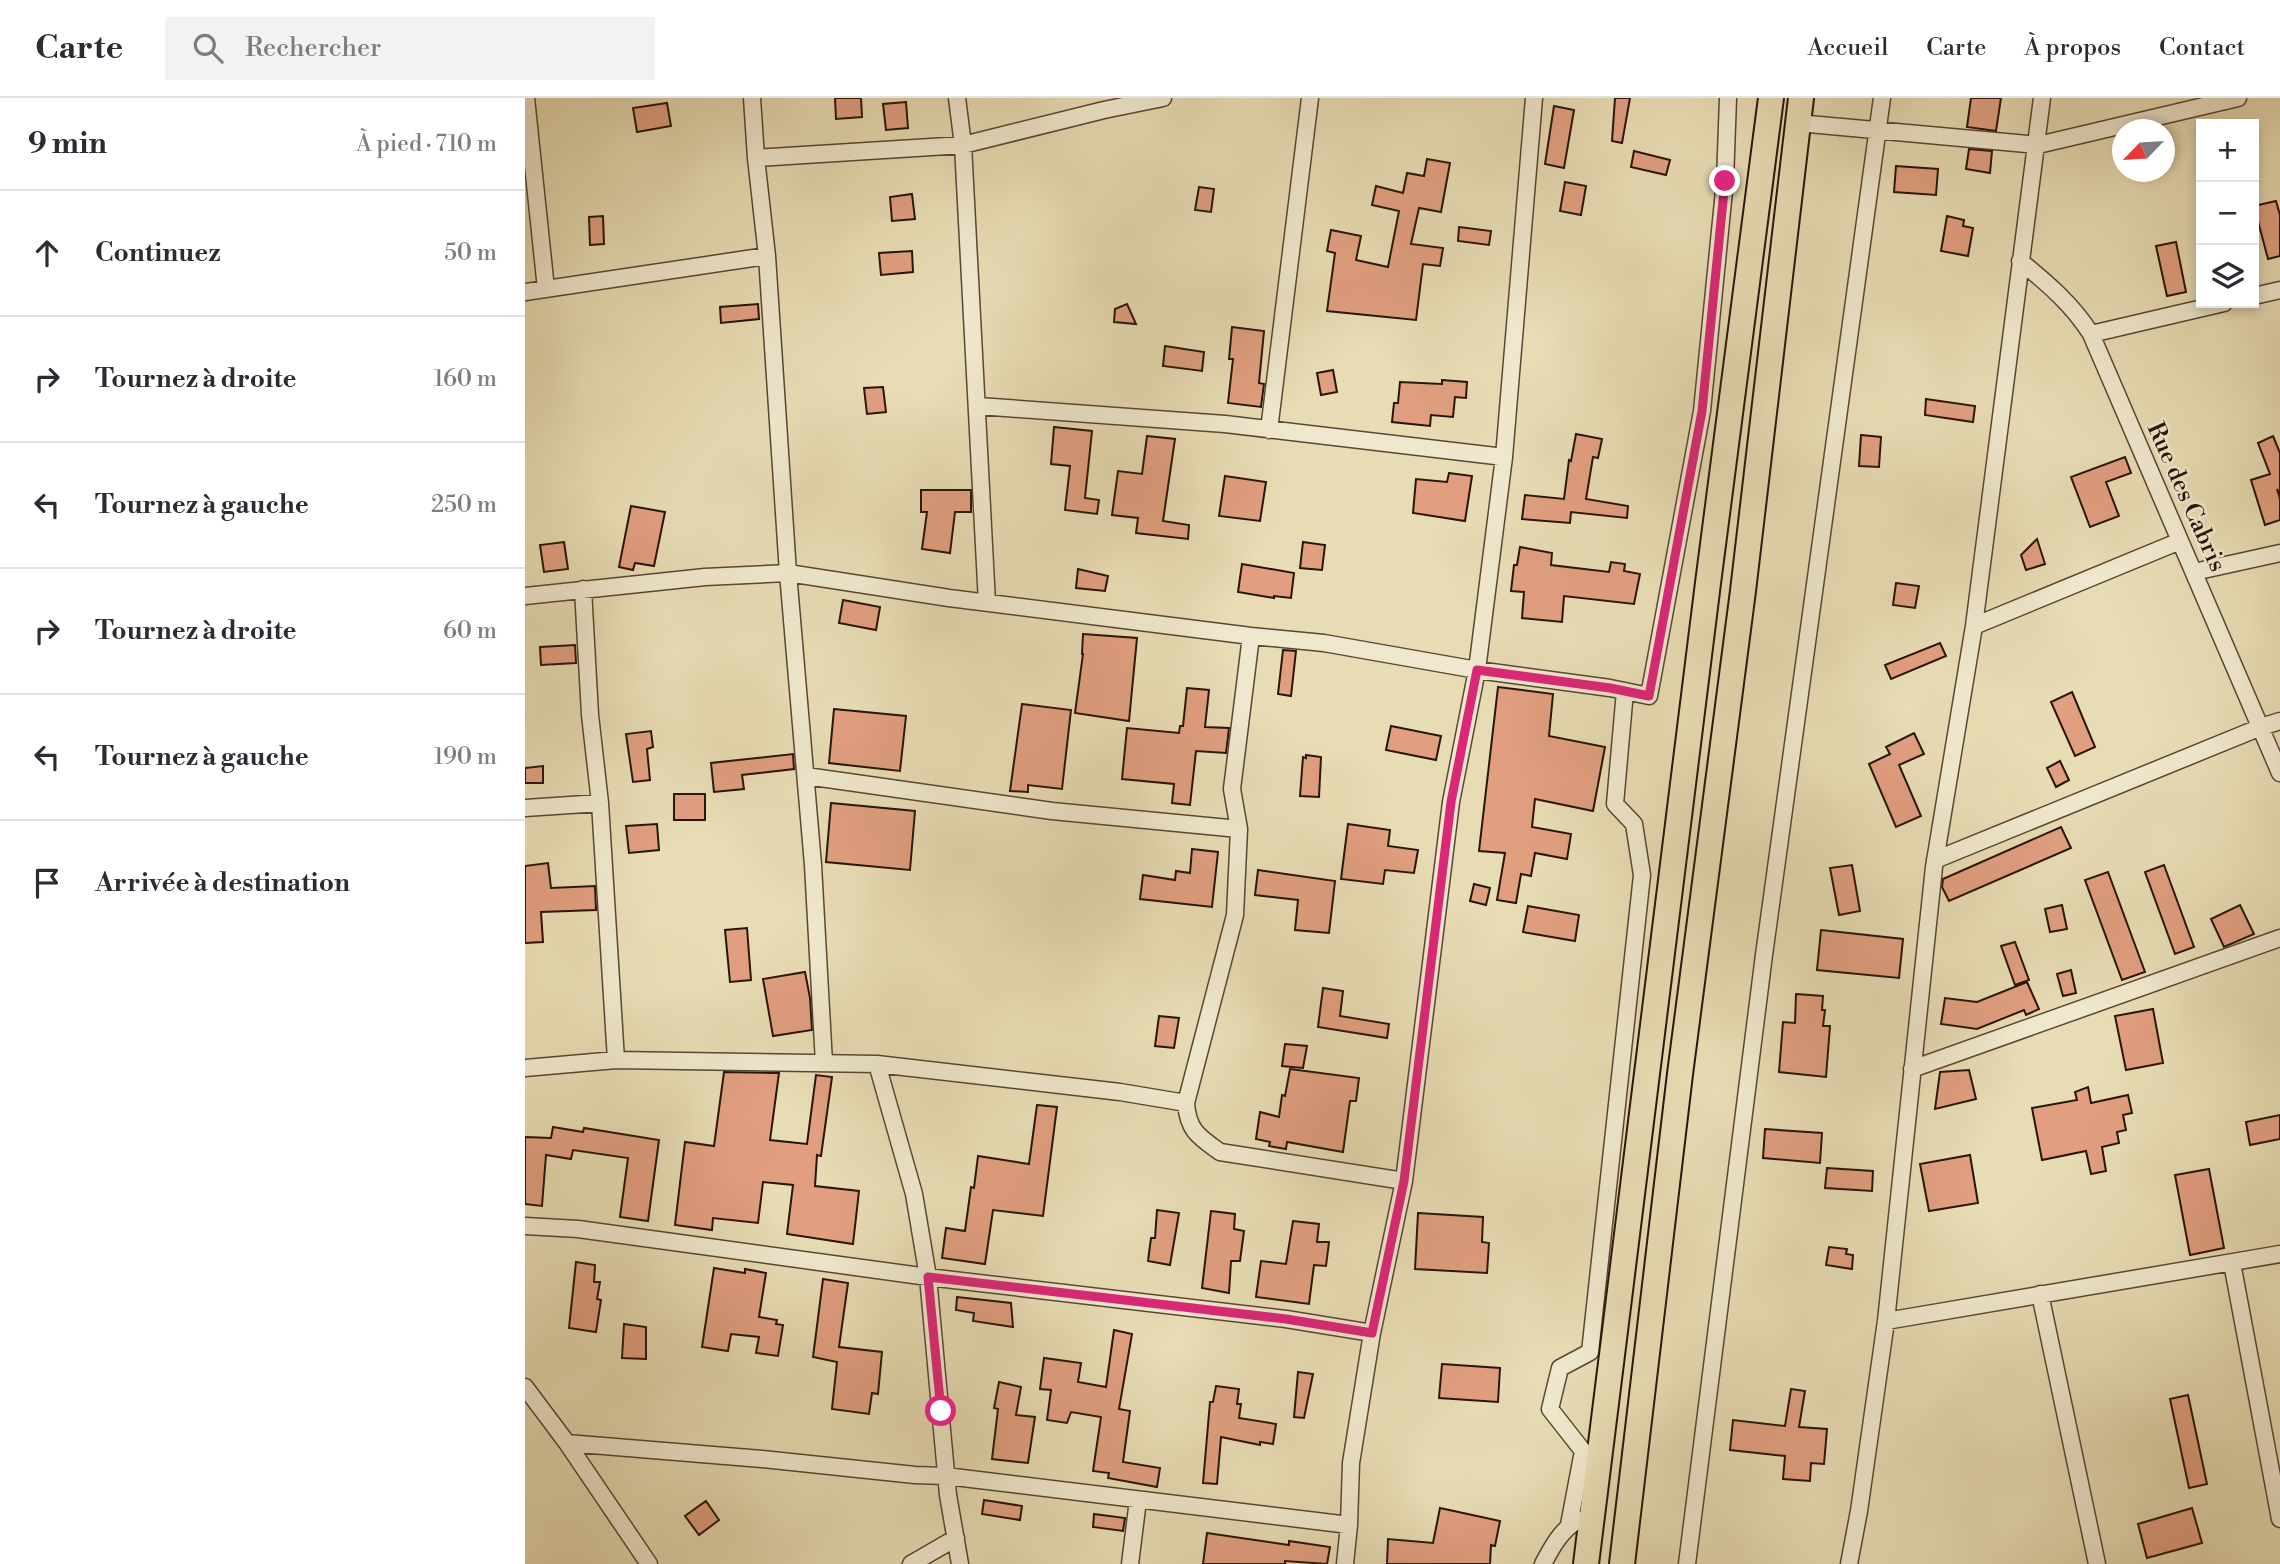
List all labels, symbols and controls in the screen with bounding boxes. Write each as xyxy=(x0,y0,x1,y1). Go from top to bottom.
search box xyxy=(165,17,655,80)
text: Carte xyxy=(35,28,123,69)
icon: search xyxy=(189,29,227,67)
text: Rechercher xyxy=(245,32,381,64)
text: Accueil xyxy=(1807,33,1888,63)
text: Carte xyxy=(1926,33,1986,63)
text: À propos xyxy=(2024,33,2121,63)
text: Contact xyxy=(2159,33,2245,63)
north arrow xyxy=(2112,119,2175,182)
map controls xyxy=(2196,119,2259,308)
button: + xyxy=(2196,119,2259,182)
text: 9 min xyxy=(28,125,107,163)
text: À pied · 710 m xyxy=(356,130,497,158)
route end xyxy=(1709,165,1740,196)
button: − xyxy=(2196,182,2259,245)
icon: ahead xyxy=(28,234,66,272)
text: Continuez xyxy=(95,237,221,269)
text: 50 m xyxy=(444,239,497,267)
button: layers xyxy=(2196,245,2259,308)
icon: right xyxy=(28,360,66,398)
text: Tournez à droite xyxy=(95,363,297,395)
text: 160 m xyxy=(434,365,497,393)
street label: Rue des Cabris xyxy=(2140,418,2232,576)
icon: left xyxy=(28,486,66,524)
text: Tournez à gauche xyxy=(95,489,309,521)
text: 250 m xyxy=(431,491,497,519)
icon: right xyxy=(28,612,66,650)
text: Tournez à droite xyxy=(95,615,297,647)
text: 60 m xyxy=(443,617,497,645)
icon: left xyxy=(28,738,66,776)
text: Tournez à gauche xyxy=(95,741,309,773)
text: 190 m xyxy=(434,743,497,771)
icon: arrive xyxy=(28,864,66,902)
text: Arrivée à destination xyxy=(95,867,350,899)
route start xyxy=(925,1395,956,1426)

